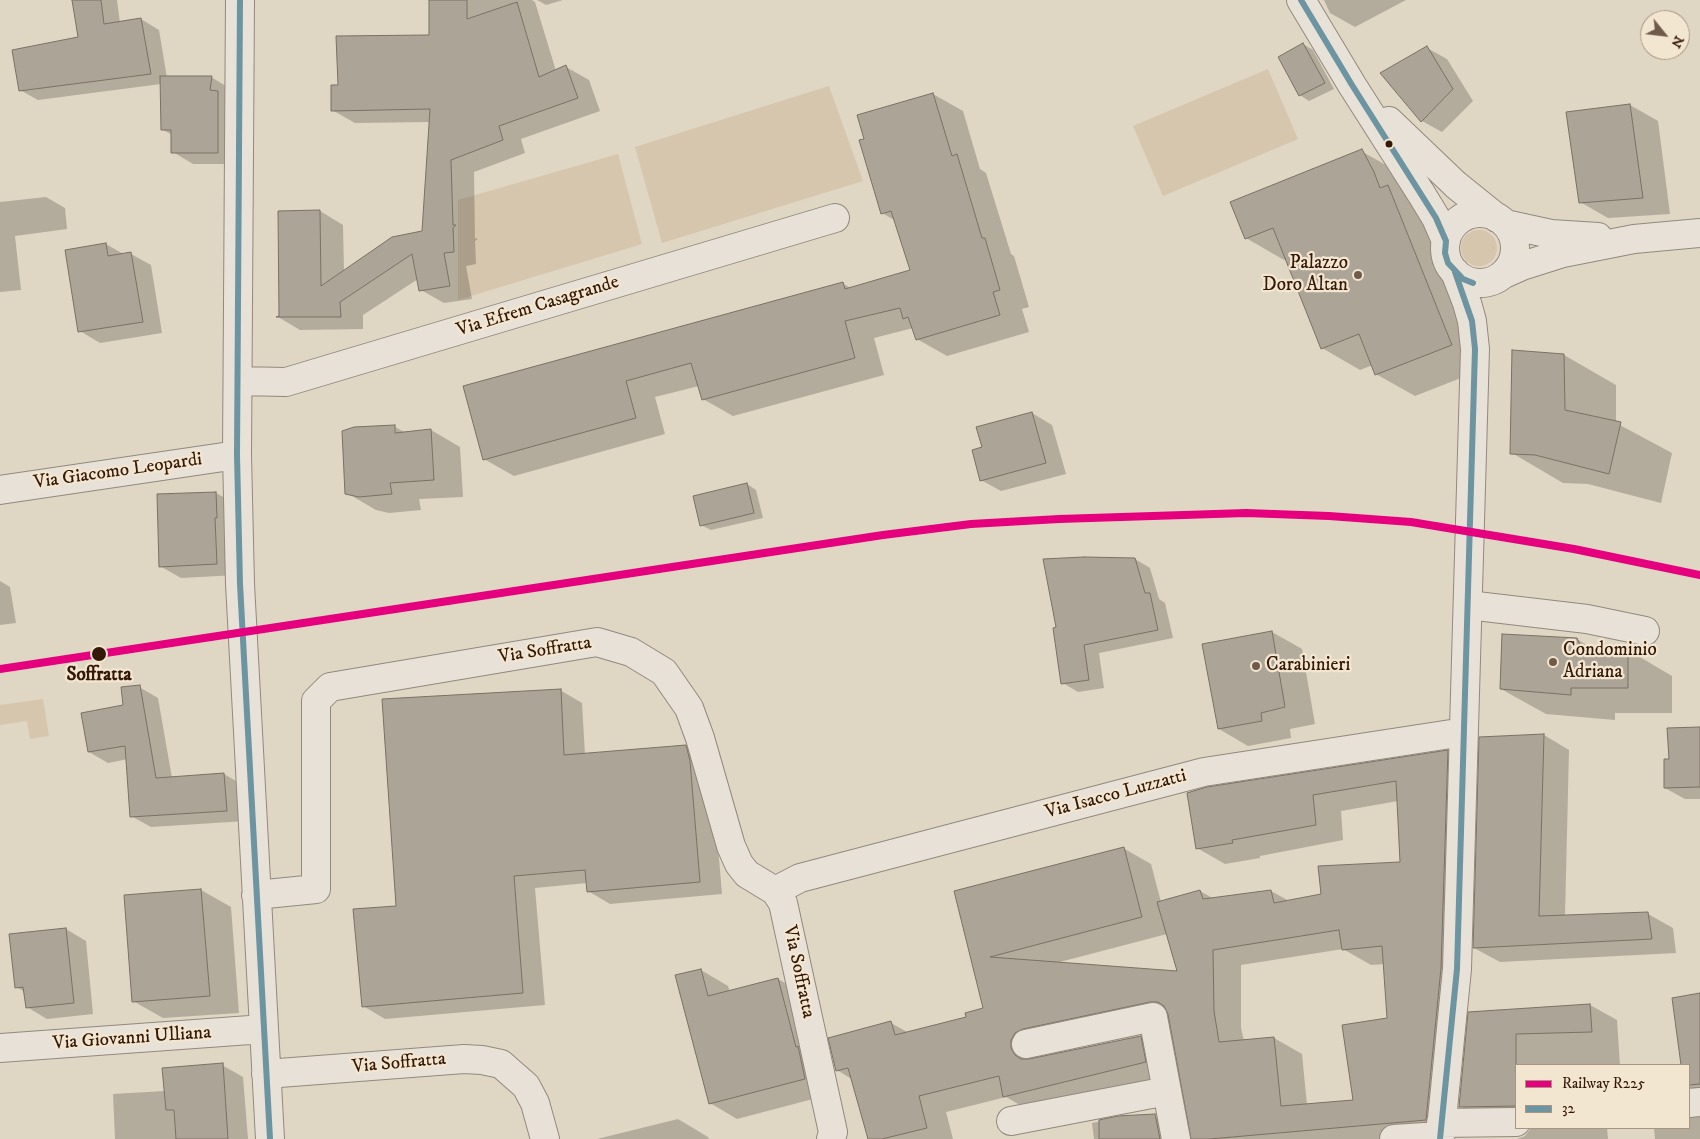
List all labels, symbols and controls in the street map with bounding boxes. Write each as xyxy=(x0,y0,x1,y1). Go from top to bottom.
north arrow xyxy=(1640,10,1690,60)
text: N xyxy=(1667,32,1688,51)
unlabelled marker xyxy=(1384,139,1394,149)
place label: Palazzo Doro Altan xyxy=(1262,253,1348,297)
marker: Palazzo Doro Altan xyxy=(1352,269,1364,281)
street label: Via Efrem Casagrande xyxy=(454,271,622,343)
street label: Via Giacomo Leopardi xyxy=(32,449,204,495)
street label: Via Soffratta xyxy=(497,632,593,670)
place label: Condominio Adriana xyxy=(1563,640,1657,684)
marker: Soffratta xyxy=(90,645,108,663)
place label: Carabinieri xyxy=(1266,655,1350,677)
marker: Condominio Adriana xyxy=(1547,656,1559,668)
marker: Carabinieri xyxy=(1250,660,1262,672)
place label: Soffratta xyxy=(66,665,132,687)
street label: Via Isacco Luzzatti xyxy=(1043,765,1189,825)
street label: Via Soffratta xyxy=(777,924,819,1020)
street label: Via Giovanni Ulliana xyxy=(52,1022,212,1056)
street label: Via Soffratta xyxy=(351,1049,447,1079)
legend xyxy=(1515,1064,1690,1129)
text: Railway R225 xyxy=(1562,1074,1645,1093)
text: 32 xyxy=(1562,1099,1575,1118)

